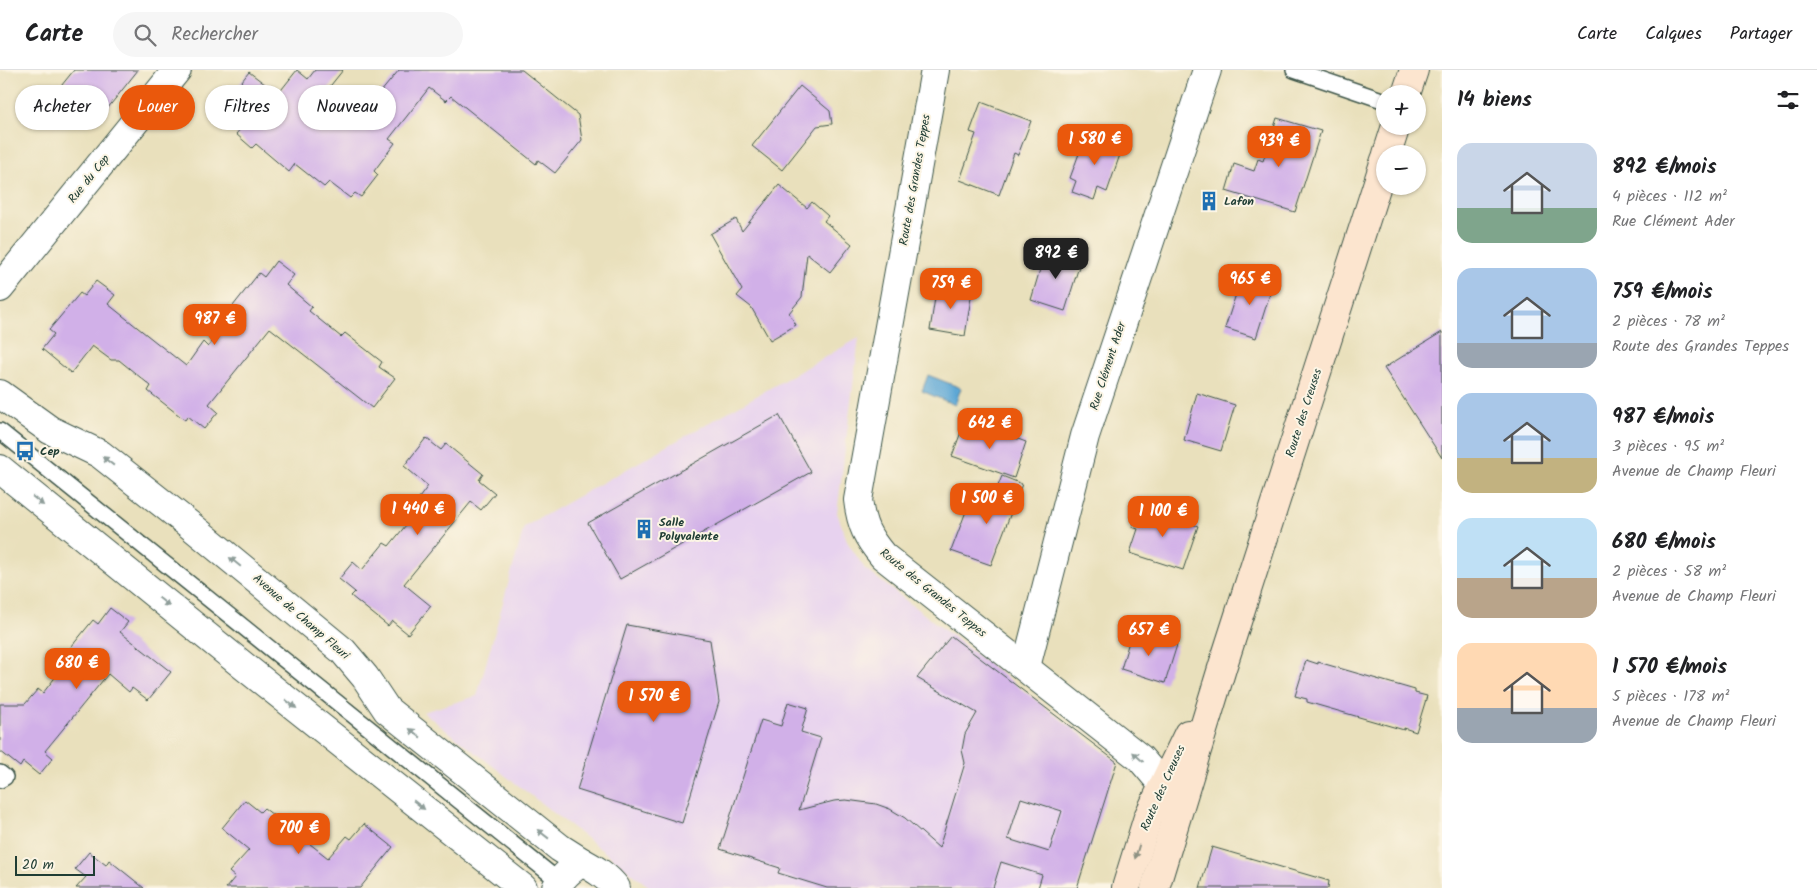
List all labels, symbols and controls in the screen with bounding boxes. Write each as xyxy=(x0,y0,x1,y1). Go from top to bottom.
search box xyxy=(113,12,463,57)
text: Carte xyxy=(25,15,83,54)
text: Rechercher xyxy=(171,20,258,50)
text: Carte xyxy=(1577,20,1617,49)
text: Calques xyxy=(1645,20,1702,49)
text: Partager xyxy=(1730,20,1792,49)
icon: search xyxy=(131,21,159,49)
text: 14 biens xyxy=(1457,84,1532,117)
chip: Acheter xyxy=(15,85,109,130)
chip: Louer xyxy=(119,85,195,130)
chip: Filtres xyxy=(205,85,288,130)
chip: Nouveau xyxy=(298,85,396,130)
map controls xyxy=(1376,85,1426,195)
button: + xyxy=(1376,85,1426,135)
icon: filters xyxy=(1774,86,1802,114)
street label: Route des Grandes Teppes xyxy=(894,113,936,247)
pin: 1 580 € xyxy=(1049,124,1141,166)
pin: 939 € xyxy=(1244,126,1314,168)
text: 1 580 € xyxy=(1068,127,1122,152)
text: 939 € xyxy=(1258,129,1300,154)
button: − xyxy=(1376,145,1426,195)
street label: Rue du Cep xyxy=(63,150,115,207)
text: 892 €/mois xyxy=(1612,151,1717,184)
icon: home xyxy=(1497,163,1557,223)
text: 4 pièces · 112 m² xyxy=(1612,184,1727,209)
building icon: Lafon xyxy=(1198,190,1220,212)
place label: Lafon xyxy=(1224,192,1254,211)
text: Rue Clément Ader xyxy=(1612,209,1734,234)
pin: 892 € xyxy=(1021,238,1091,280)
text: 892 € xyxy=(1034,241,1078,266)
pin: 965 € xyxy=(1215,264,1285,306)
text: 965 € xyxy=(1229,267,1271,292)
pin: 759 € xyxy=(916,268,986,310)
text: 759 € xyxy=(931,271,971,296)
text: 759 €/mois xyxy=(1612,276,1713,309)
icon: home xyxy=(1497,288,1557,348)
pin: 987 € xyxy=(180,304,250,346)
text: 987 € xyxy=(194,307,236,332)
text: 2 pièces · 78 m² xyxy=(1612,309,1725,334)
street label: Rue Clément Ader xyxy=(1085,318,1132,413)
text: Route des Grandes Teppes xyxy=(1612,334,1789,359)
street label: Route des Creuses xyxy=(1281,366,1327,460)
text: 987 €/mois xyxy=(1612,401,1714,434)
pin: 642 € xyxy=(955,408,1025,450)
text: 642 € xyxy=(968,411,1012,436)
icon: home xyxy=(1497,413,1557,473)
text: 3 pièces · 95 m² xyxy=(1612,434,1724,459)
bus stop icon: Cep xyxy=(14,440,36,462)
place label: Cep xyxy=(40,442,60,461)
one-way arrow xyxy=(102,455,115,466)
text: Avenue de Champ Fleuri xyxy=(1612,459,1776,484)
pin: 1 500 € xyxy=(941,482,1033,525)
text: 1 500 € xyxy=(961,486,1013,511)
pin: 1 440 € xyxy=(372,494,464,536)
one-way arrow xyxy=(31,495,44,506)
pin: 1 100 € xyxy=(1117,496,1209,538)
text: 1 440 € xyxy=(392,497,444,522)
text: 1 100 € xyxy=(1139,499,1187,524)
place label: Salle Polyvalente xyxy=(659,513,719,546)
building icon: Salle Polyvalente xyxy=(633,518,655,540)
text: 680 €/mois xyxy=(1612,526,1716,559)
icon: home xyxy=(1497,538,1557,598)
street label: Route des Grandes Teppes xyxy=(875,544,991,642)
one-way arrow xyxy=(229,556,242,567)
text: 2 pièces · 58 m² xyxy=(1612,559,1726,584)
street label: Avenue de Champ Fleuri xyxy=(248,570,354,665)
text: Avenue de Champ Fleuri xyxy=(1612,584,1776,609)
one-way arrow xyxy=(157,597,170,608)
pin: 657 € xyxy=(1114,614,1184,657)
text: 657 € xyxy=(1129,618,1169,643)
pin: 680 € xyxy=(42,648,112,690)
text: 680 € xyxy=(56,651,98,676)
text: 1 570 €/mois xyxy=(1612,651,1727,684)
icon: home xyxy=(1497,663,1557,723)
pin: 1 570 € xyxy=(608,680,700,723)
text: 1 570 € xyxy=(628,684,680,709)
text: 5 pièces · 178 m² xyxy=(1612,684,1729,709)
one-way arrow xyxy=(284,698,297,709)
text: Avenue de Champ Fleuri xyxy=(1612,709,1776,734)
one-way arrow xyxy=(409,727,422,738)
street label: Route des Creuses xyxy=(1136,742,1190,834)
one-way arrow xyxy=(1133,751,1145,763)
one-way arrow xyxy=(412,799,425,810)
pin: 700 € xyxy=(264,812,334,855)
text: 700 € xyxy=(279,816,319,841)
one-way arrow xyxy=(537,828,550,839)
one-way arrow xyxy=(1132,845,1140,860)
scale bar xyxy=(15,853,95,876)
text: 20 m xyxy=(22,854,54,876)

